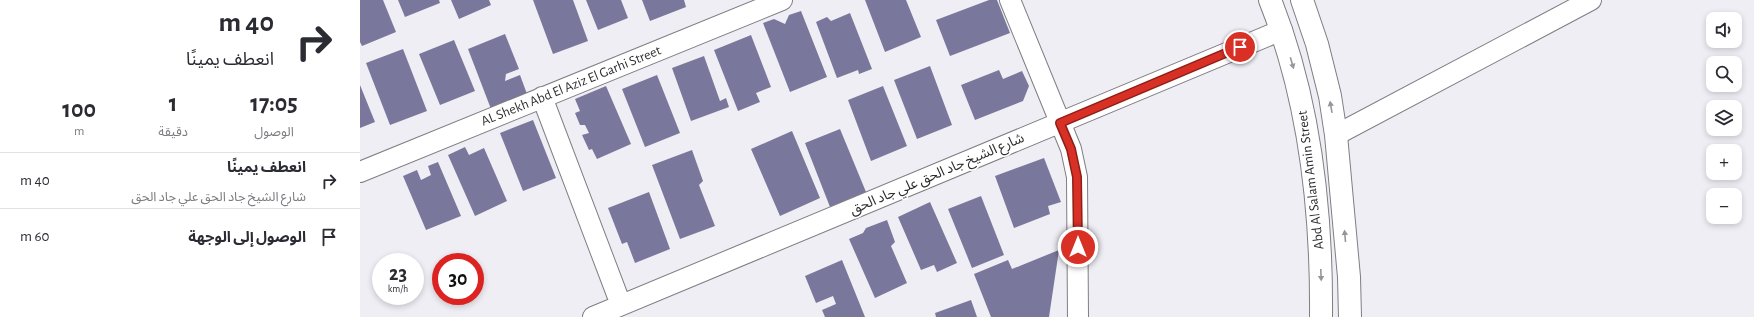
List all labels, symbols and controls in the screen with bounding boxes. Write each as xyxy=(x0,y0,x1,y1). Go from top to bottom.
text: 40 m xyxy=(218,9,274,37)
map controls xyxy=(1706,12,1742,224)
button: sound xyxy=(1706,12,1742,48)
icon: right xyxy=(288,16,340,68)
pin xyxy=(1223,30,1257,64)
icon: arrive xyxy=(1229,36,1251,58)
street label: AL Shekh Abd El Aziz El Garhi Street xyxy=(479,43,663,129)
text: انعطف يمينًا xyxy=(186,51,274,69)
button: search xyxy=(1706,56,1742,92)
one-way arrow xyxy=(1289,58,1295,70)
text: 1 xyxy=(169,92,177,116)
text: 17:05 xyxy=(250,92,298,116)
text: 100 xyxy=(62,98,96,122)
button: layers xyxy=(1706,100,1742,136)
one-way arrow xyxy=(1328,101,1334,113)
street label: Abd Al Salam Amin Street xyxy=(1295,109,1326,250)
text: m xyxy=(74,125,84,138)
text: دقيقة xyxy=(158,126,188,139)
text: الوصول xyxy=(254,126,294,139)
street label: شارع الشيخ جاد الحق علي جاد الحق xyxy=(848,131,1028,220)
button: + xyxy=(1706,144,1742,180)
text: انعطف يمينًا xyxy=(227,160,306,175)
icon: right xyxy=(318,170,340,192)
text: 40 m xyxy=(20,173,50,188)
button: − xyxy=(1706,188,1742,224)
text: شارع الشيخ جاد الحق علي جاد الحق xyxy=(131,191,306,204)
icon: arrive xyxy=(318,226,340,248)
position arrow xyxy=(1057,226,1099,268)
text: 60 m xyxy=(20,229,49,244)
text: الوصول إلى الوجهة xyxy=(188,230,306,245)
one-way arrow xyxy=(1342,230,1349,242)
speed limit sign: 30 xyxy=(432,253,484,305)
text: 23 xyxy=(389,264,407,284)
one-way arrow xyxy=(1318,269,1324,282)
text: km/h xyxy=(388,284,408,294)

